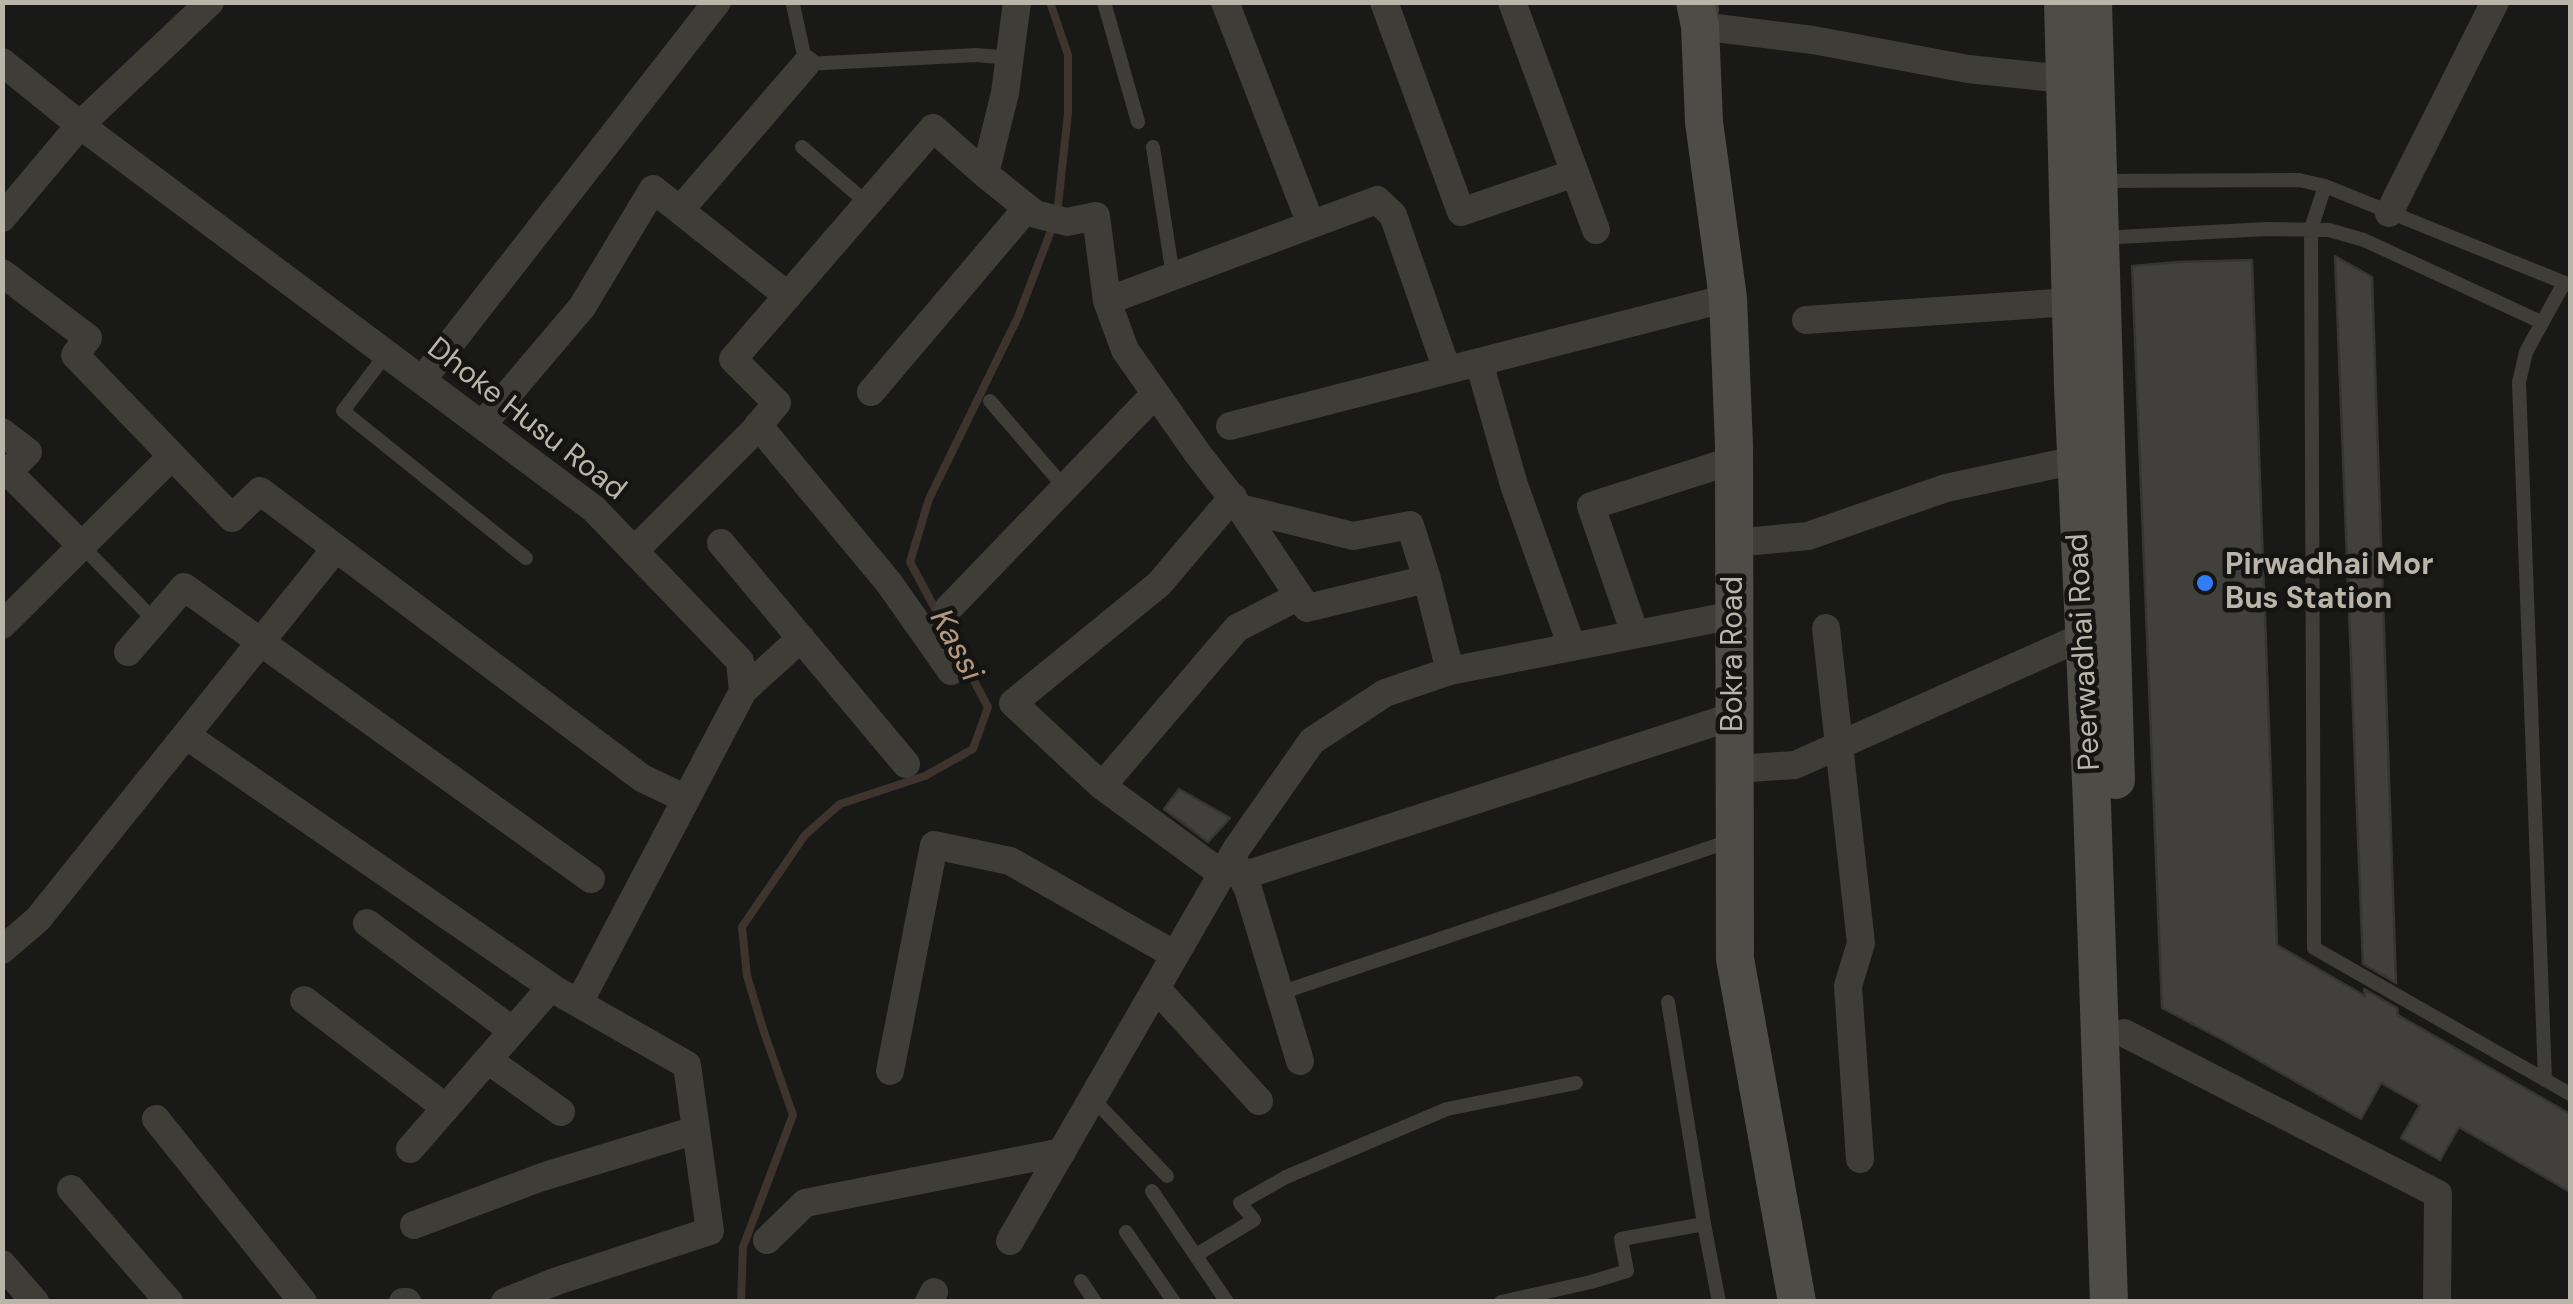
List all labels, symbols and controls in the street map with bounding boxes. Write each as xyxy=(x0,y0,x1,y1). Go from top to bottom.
street label: Dhoke Husu Road xyxy=(419,331,633,509)
street label: Peerwadhai Road xyxy=(2061,532,2109,772)
place label: Pirwadhai Mor Bus Station xyxy=(2225,548,2433,618)
marker: Pirwadhai Mor Bus Station xyxy=(2194,572,2216,594)
street label: Bokra Road xyxy=(1716,576,1752,732)
water label: Kassi xyxy=(920,604,990,688)

